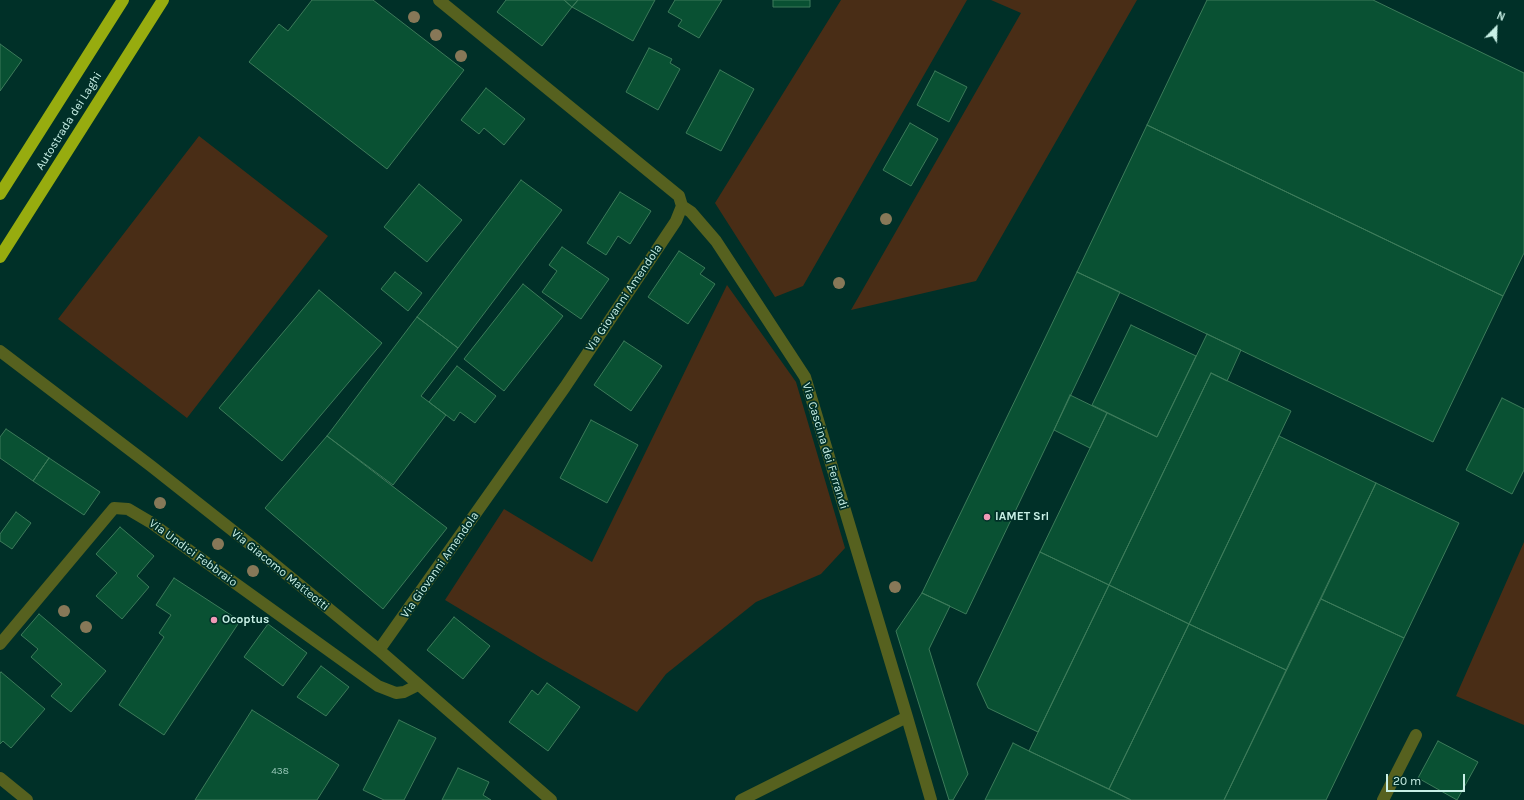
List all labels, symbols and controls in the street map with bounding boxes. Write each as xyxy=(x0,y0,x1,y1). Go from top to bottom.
north arrow xyxy=(1476,8,1516,48)
text: N xyxy=(1495,9,1507,24)
street label: Autostrada dei Laghi xyxy=(33,69,105,173)
street label: Via Giovanni Amendola xyxy=(583,242,665,354)
street label: Via Cascina dei Ferrandi xyxy=(799,381,851,511)
street label: Via Giovanni Amendola xyxy=(398,509,482,621)
place label: IAMET Srl xyxy=(995,510,1049,524)
marker: IAMET Srl xyxy=(982,512,992,522)
street label: Via Undici Febbraio xyxy=(146,516,240,590)
street label: Via Giacomo Matteotti xyxy=(228,526,332,614)
place label: Ocoptus xyxy=(222,613,269,627)
marker: Ocoptus xyxy=(209,615,219,625)
house number: 438 xyxy=(271,765,289,777)
scale bar xyxy=(1388,766,1467,792)
text: 20 m xyxy=(1393,774,1421,788)

